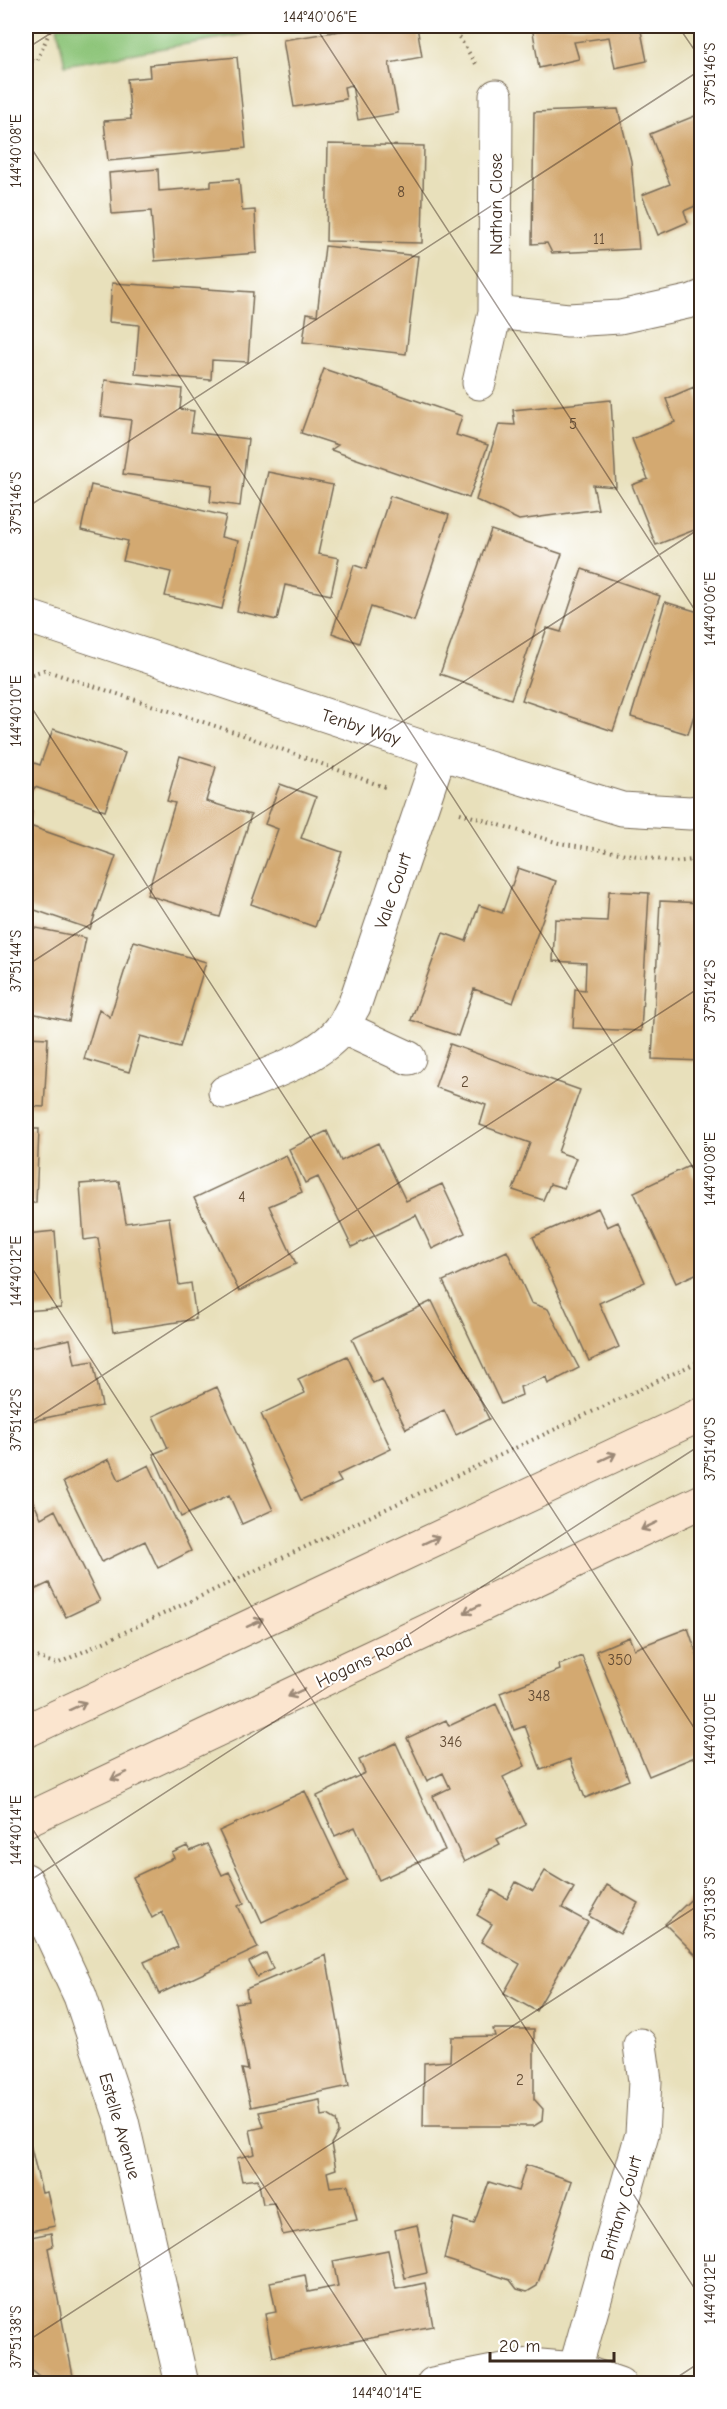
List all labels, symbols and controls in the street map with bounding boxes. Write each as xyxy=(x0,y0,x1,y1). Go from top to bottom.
text: 144°40'06"E xyxy=(283,8,357,26)
text: 37°51'46"S xyxy=(701,42,719,106)
text: 144°40'08"E xyxy=(7,114,25,188)
street label: Nathan Close xyxy=(486,153,507,255)
house number: 8 xyxy=(397,183,405,201)
house number: 11 xyxy=(593,230,605,248)
house number: 5 xyxy=(569,415,577,433)
text: 37°51'46"S xyxy=(7,471,25,535)
text: 144°40'06"E xyxy=(701,572,719,646)
text: 144°40'10"E xyxy=(7,675,25,747)
street label: Tenby Way xyxy=(318,705,404,750)
street label: Vale Court xyxy=(371,850,417,932)
text: 37°51'44"S xyxy=(7,930,25,992)
text: 37°51'42"S xyxy=(701,960,719,1022)
house number: 2 xyxy=(461,1073,469,1091)
text: 144°40'08"E xyxy=(701,1132,719,1206)
house number: 4 xyxy=(238,1188,246,1206)
text: 144°40'12"E xyxy=(7,1236,25,1306)
text: 37°51'42"S xyxy=(7,1389,25,1451)
text: 37°51'40"S xyxy=(701,1417,719,1481)
one-way arrow xyxy=(598,1451,616,1463)
one-way arrow xyxy=(640,1521,658,1533)
one-way arrow xyxy=(422,1534,440,1546)
one-way arrow xyxy=(464,1604,482,1616)
one-way arrow xyxy=(245,1617,263,1629)
street label: Hogans Road xyxy=(313,1630,416,1693)
house number: 350 xyxy=(608,1651,632,1669)
one-way arrow xyxy=(287,1687,305,1699)
house number: 348 xyxy=(528,1687,550,1705)
text: 144°40'10"E xyxy=(701,1693,719,1765)
one-way arrow xyxy=(69,1700,87,1712)
house number: 346 xyxy=(440,1733,462,1751)
one-way arrow xyxy=(111,1770,129,1782)
text: 144°40'14"E xyxy=(7,1795,25,1865)
text: 37°51'38"S xyxy=(701,1876,719,1940)
street label: Estelle Avenue xyxy=(94,2071,145,2182)
house number: 2 xyxy=(516,2071,524,2089)
street label: Brittany Court xyxy=(597,2153,647,2263)
text: 144°40'12"E xyxy=(701,2254,719,2324)
text: 37°51'38"S xyxy=(7,2305,25,2369)
scale bar xyxy=(490,2325,614,2363)
text: 20 m xyxy=(499,2336,540,2357)
text: 144°40'14"E xyxy=(352,2384,422,2402)

